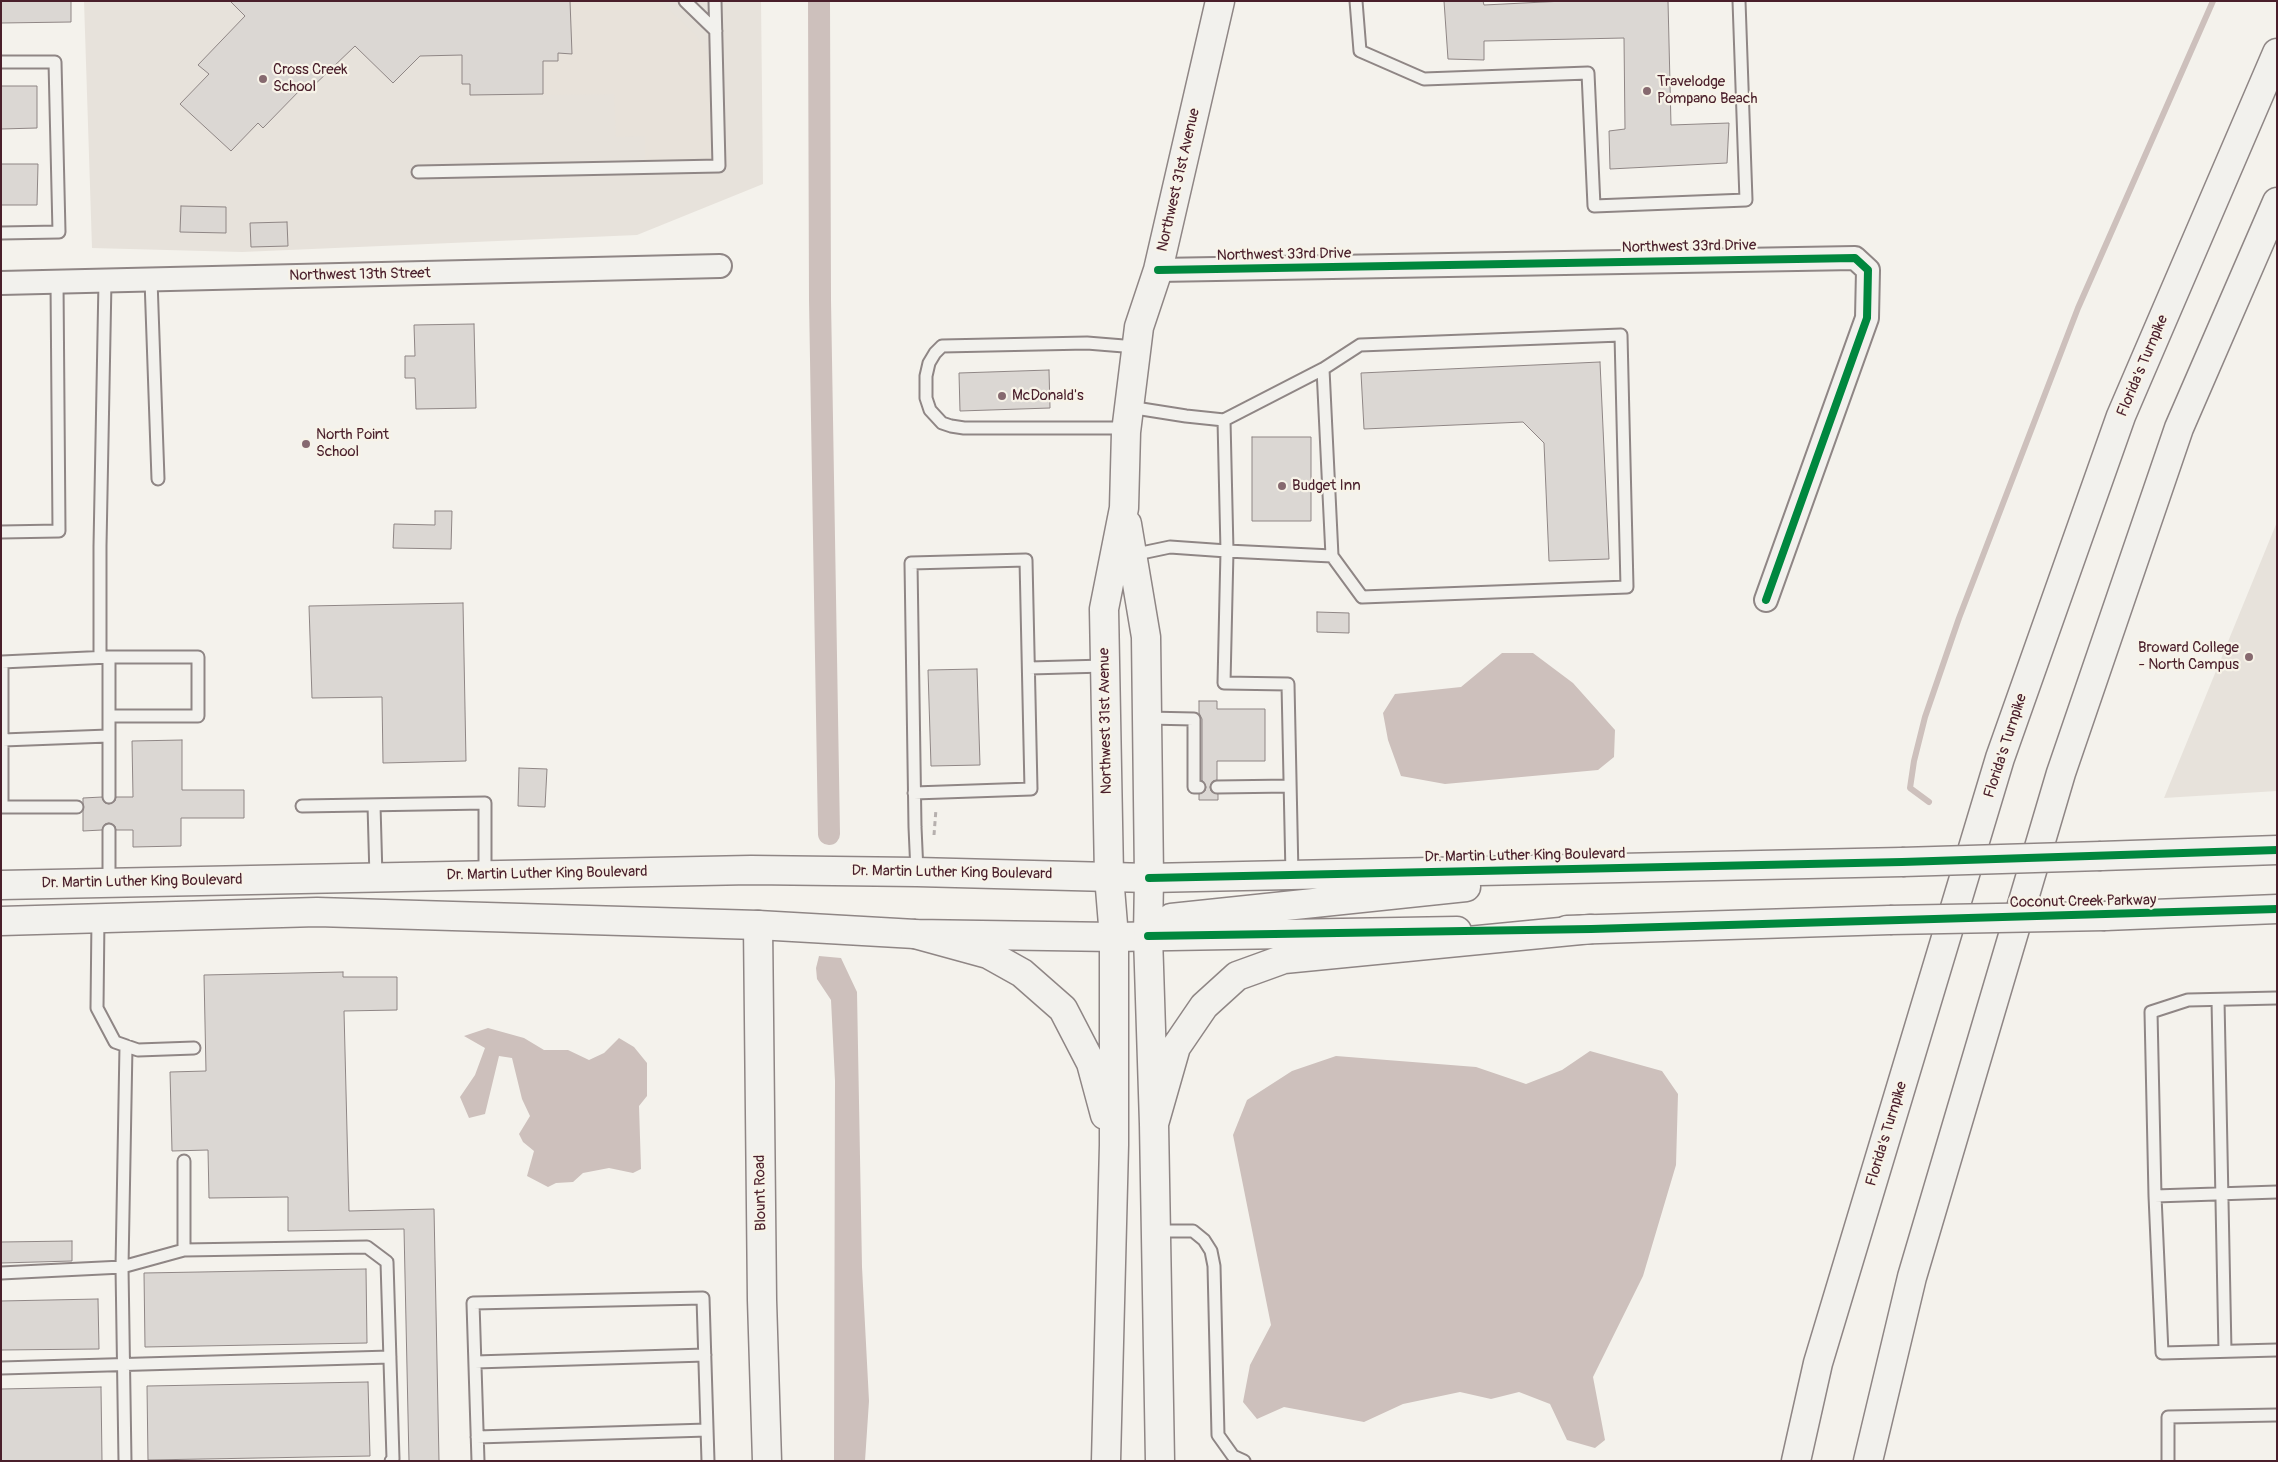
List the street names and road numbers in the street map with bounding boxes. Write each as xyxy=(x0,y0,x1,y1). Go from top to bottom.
street label: Northwest 31st Avenue xyxy=(1154,107,1204,253)
street label: Northwest 33rd Drive xyxy=(1622,237,1756,257)
street label: Northwest 33rd Drive xyxy=(1217,245,1351,265)
street label: Northwest 13th Street xyxy=(289,265,431,285)
street label: Florida's Turnpike xyxy=(2113,313,2173,419)
street label: Northwest 31st Avenue xyxy=(1096,648,1116,794)
street label: Florida's Turnpike xyxy=(1981,692,2031,800)
street label: Dr. Martin Luther King Boulevard xyxy=(1424,845,1626,867)
street label: Dr. Martin Luther King Boulevard xyxy=(851,862,1053,884)
street label: Dr. Martin Luther King Boulevard xyxy=(446,863,648,885)
street label: Dr. Martin Luther King Boulevard xyxy=(41,871,243,893)
street label: Coconut Creek Parkway xyxy=(2010,892,2156,912)
street label: Florida's Turnpike xyxy=(1863,1079,1911,1189)
street label: Blount Road xyxy=(751,1155,771,1231)

